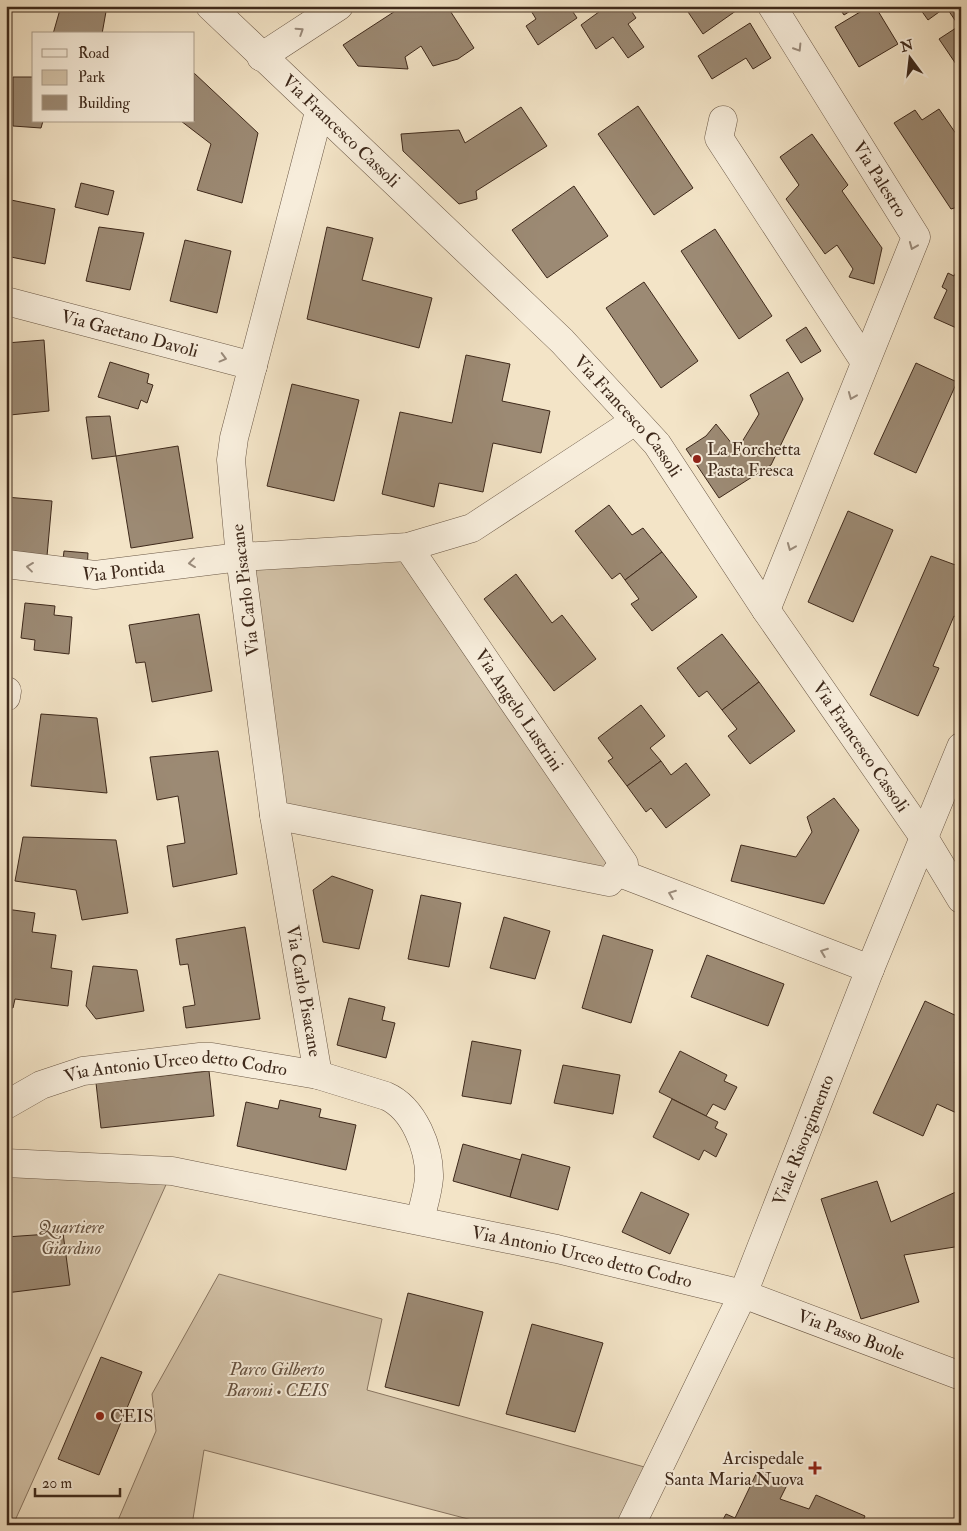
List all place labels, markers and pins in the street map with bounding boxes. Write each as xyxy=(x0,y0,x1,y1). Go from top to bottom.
place label: La Forchetta Pasta Fresca xyxy=(707,438,801,482)
marker: La Forchetta Pasta Fresca xyxy=(691,453,703,465)
place label: CEIS xyxy=(110,1405,153,1428)
marker: CEIS xyxy=(94,1410,106,1422)
place label: Arcispedale Santa Maria Nuova xyxy=(664,1447,805,1491)
marker: Arcispedale Santa Maria Nuova xyxy=(808,1461,822,1475)

